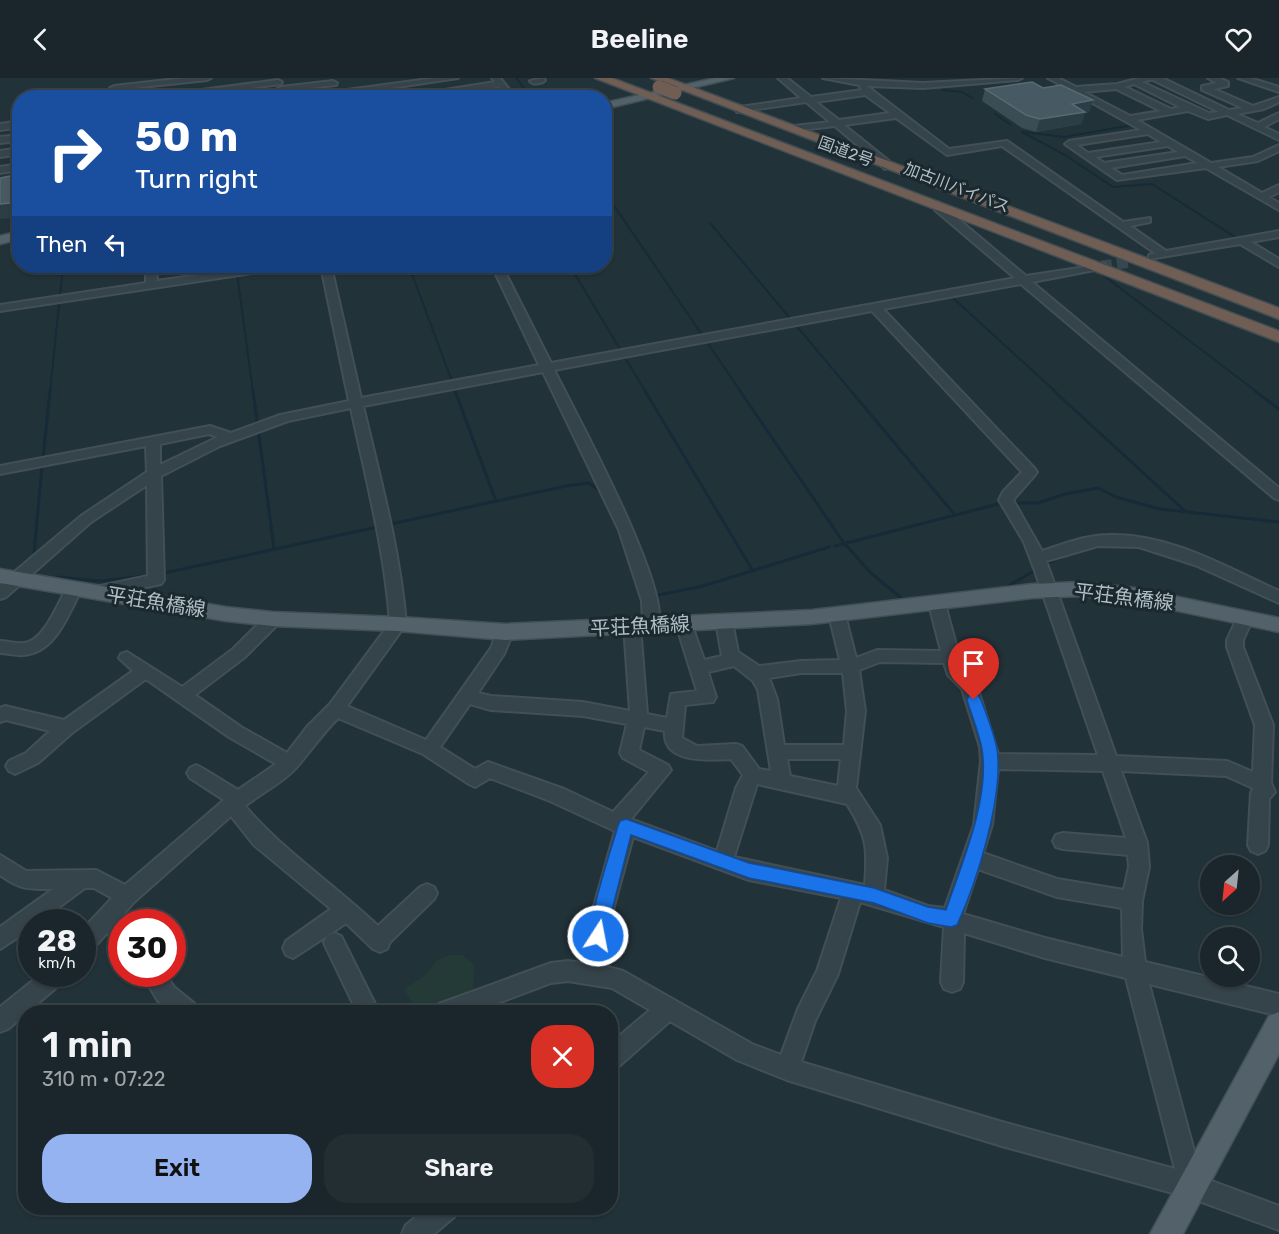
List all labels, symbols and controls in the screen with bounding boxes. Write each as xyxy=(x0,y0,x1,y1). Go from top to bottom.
icon: back xyxy=(24,23,57,56)
text: Beeline xyxy=(590,23,689,55)
icon: heart xyxy=(1222,23,1255,56)
text: 50 m xyxy=(135,112,238,162)
icon: right xyxy=(36,114,114,192)
street label: 国道2号 xyxy=(816,133,876,170)
street label: 加古川バイパス xyxy=(901,159,1012,216)
text: Turn right xyxy=(135,163,258,195)
icon: left xyxy=(99,228,132,261)
text: Then xyxy=(36,231,87,258)
street label: 平荘魚橋線 xyxy=(1073,579,1175,615)
street label: 平荘魚橋線 xyxy=(105,582,207,622)
street label: 平荘魚橋線 xyxy=(589,611,691,641)
pin xyxy=(948,638,999,700)
icon: arrive xyxy=(957,647,990,680)
north arrow xyxy=(1200,855,1260,915)
map controls xyxy=(1200,855,1260,987)
position arrow xyxy=(566,904,630,968)
speed limit sign: 30 xyxy=(108,909,186,987)
text: 28 xyxy=(37,923,77,959)
button: search xyxy=(1200,927,1260,987)
text: km/h xyxy=(38,954,76,972)
text: 1 min xyxy=(42,1023,133,1066)
button: close xyxy=(531,1025,594,1088)
text: 310 m · 07:22 xyxy=(42,1067,166,1091)
button: Exit xyxy=(42,1134,312,1203)
button: Share xyxy=(324,1134,594,1203)

